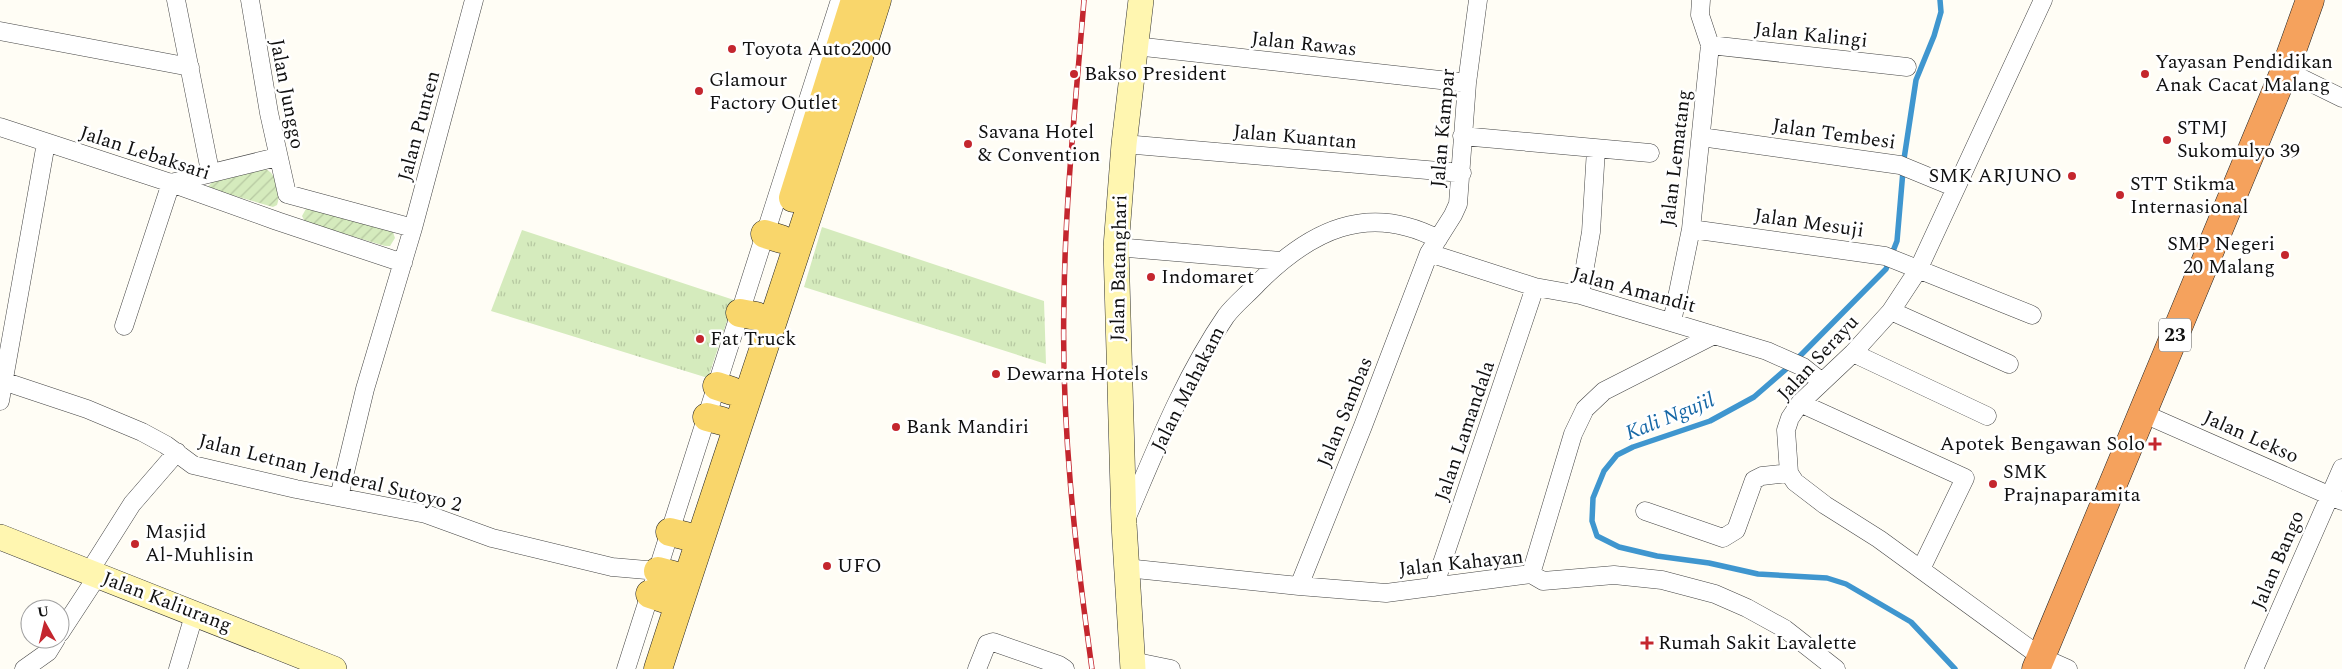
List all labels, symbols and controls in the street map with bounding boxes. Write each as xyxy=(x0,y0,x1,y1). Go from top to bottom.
street label: Jalan Kalingi xyxy=(1753,14,1869,56)
street label: Jalan Rawas xyxy=(1250,24,1358,64)
place label: Toyota Auto2000 xyxy=(742,34,891,64)
street label: Jalan Junggo xyxy=(262,36,312,152)
marker: Toyota Auto2000 xyxy=(726,43,738,55)
place label: Yayasan Pendidikan Anak Cacat Malang xyxy=(2155,47,2333,100)
place label: Bakso President xyxy=(1084,59,1227,89)
place label: Glamour Factory Outlet xyxy=(709,65,838,118)
street label: Jalan Punten xyxy=(390,67,448,185)
street label: Jalan Kampar xyxy=(1423,67,1463,189)
marker: Bakso President xyxy=(1068,68,1080,80)
marker: Yayasan Pendidikan Anak Cacat Malang xyxy=(2139,68,2151,80)
marker: Glamour Factory Outlet xyxy=(693,85,705,97)
street label: Jalan Lematang xyxy=(1653,88,1699,228)
street label: Jalan Tembesi xyxy=(1770,111,1898,157)
place label: STMJ Sukomulyo 39 xyxy=(2177,113,2300,166)
place label: Savana Hotel & Convention xyxy=(978,117,1100,170)
street label: Jalan Kuantan xyxy=(1232,117,1358,157)
street label: Jalan Lebaksari xyxy=(76,118,214,188)
marker: STMJ Sukomulyo 39 xyxy=(2161,134,2173,146)
marker: Savana Hotel & Convention xyxy=(962,138,974,150)
place label: SMK ARJUNO xyxy=(1929,161,2062,191)
place label: STT Stikma Internasional xyxy=(2130,169,2248,222)
marker: SMK ARJUNO xyxy=(2066,170,2078,182)
marker: STT Stikma Internasional xyxy=(2114,189,2126,201)
street label: Jalan Batanghari xyxy=(1103,194,1135,342)
street label: Jalan Mesuji xyxy=(1752,200,1866,246)
place label: SMP Negeri 20 Malang xyxy=(2167,229,2275,282)
marker: SMP Negeri 20 Malang xyxy=(2279,249,2291,261)
street label: Jalan Amandit xyxy=(1569,259,1699,321)
place label: Indomaret xyxy=(1161,262,1254,292)
marker: Indomaret xyxy=(1145,271,1157,283)
street label: Jalan Serayu xyxy=(1770,308,1866,408)
road number: 23 xyxy=(2159,318,2191,352)
street label: Jalan Mahakam xyxy=(1144,321,1232,457)
place label: Fat Truck xyxy=(710,324,797,354)
marker: Fat Truck xyxy=(694,333,706,345)
street label: Jalan Sambas xyxy=(1309,352,1381,472)
street label: Jalan Lamandala xyxy=(1427,357,1503,505)
place label: Dewarna Hotels xyxy=(1006,359,1149,389)
marker: Dewarna Hotels xyxy=(990,368,1002,380)
water label: Kali Ngujil xyxy=(1621,384,1720,449)
street label: Jalan Lekso xyxy=(2198,403,2304,471)
place label: Bank Mandiri xyxy=(906,412,1029,442)
marker: Bank Mandiri xyxy=(890,421,902,433)
street label: Jalan Letnan Jenderal Sutoyo 2 xyxy=(195,426,465,520)
place label: Apotek Bengawan Solo xyxy=(1940,429,2145,459)
marker: Apotek Bengawan Solo xyxy=(2149,438,2161,450)
place label: SMK Prajnaparamita xyxy=(2003,457,2141,510)
marker: SMK Prajnaparamita xyxy=(1987,478,1999,490)
street label: Jalan Bango xyxy=(2244,506,2312,614)
place label: Masjid Al-Muhlisin xyxy=(145,517,254,570)
marker: Masjid Al-Muhlisin xyxy=(129,538,141,550)
street label: Jalan Kahayan xyxy=(1397,542,1525,584)
place label: UFO xyxy=(837,551,882,581)
marker: UFO xyxy=(821,560,833,572)
street label: Jalan Kaliurang xyxy=(98,564,236,640)
north arrow xyxy=(20,599,70,649)
text: U xyxy=(36,600,51,623)
place label: Rumah Sakit Lavalette xyxy=(1658,628,1857,658)
marker: Rumah Sakit Lavalette xyxy=(1640,636,1654,650)

